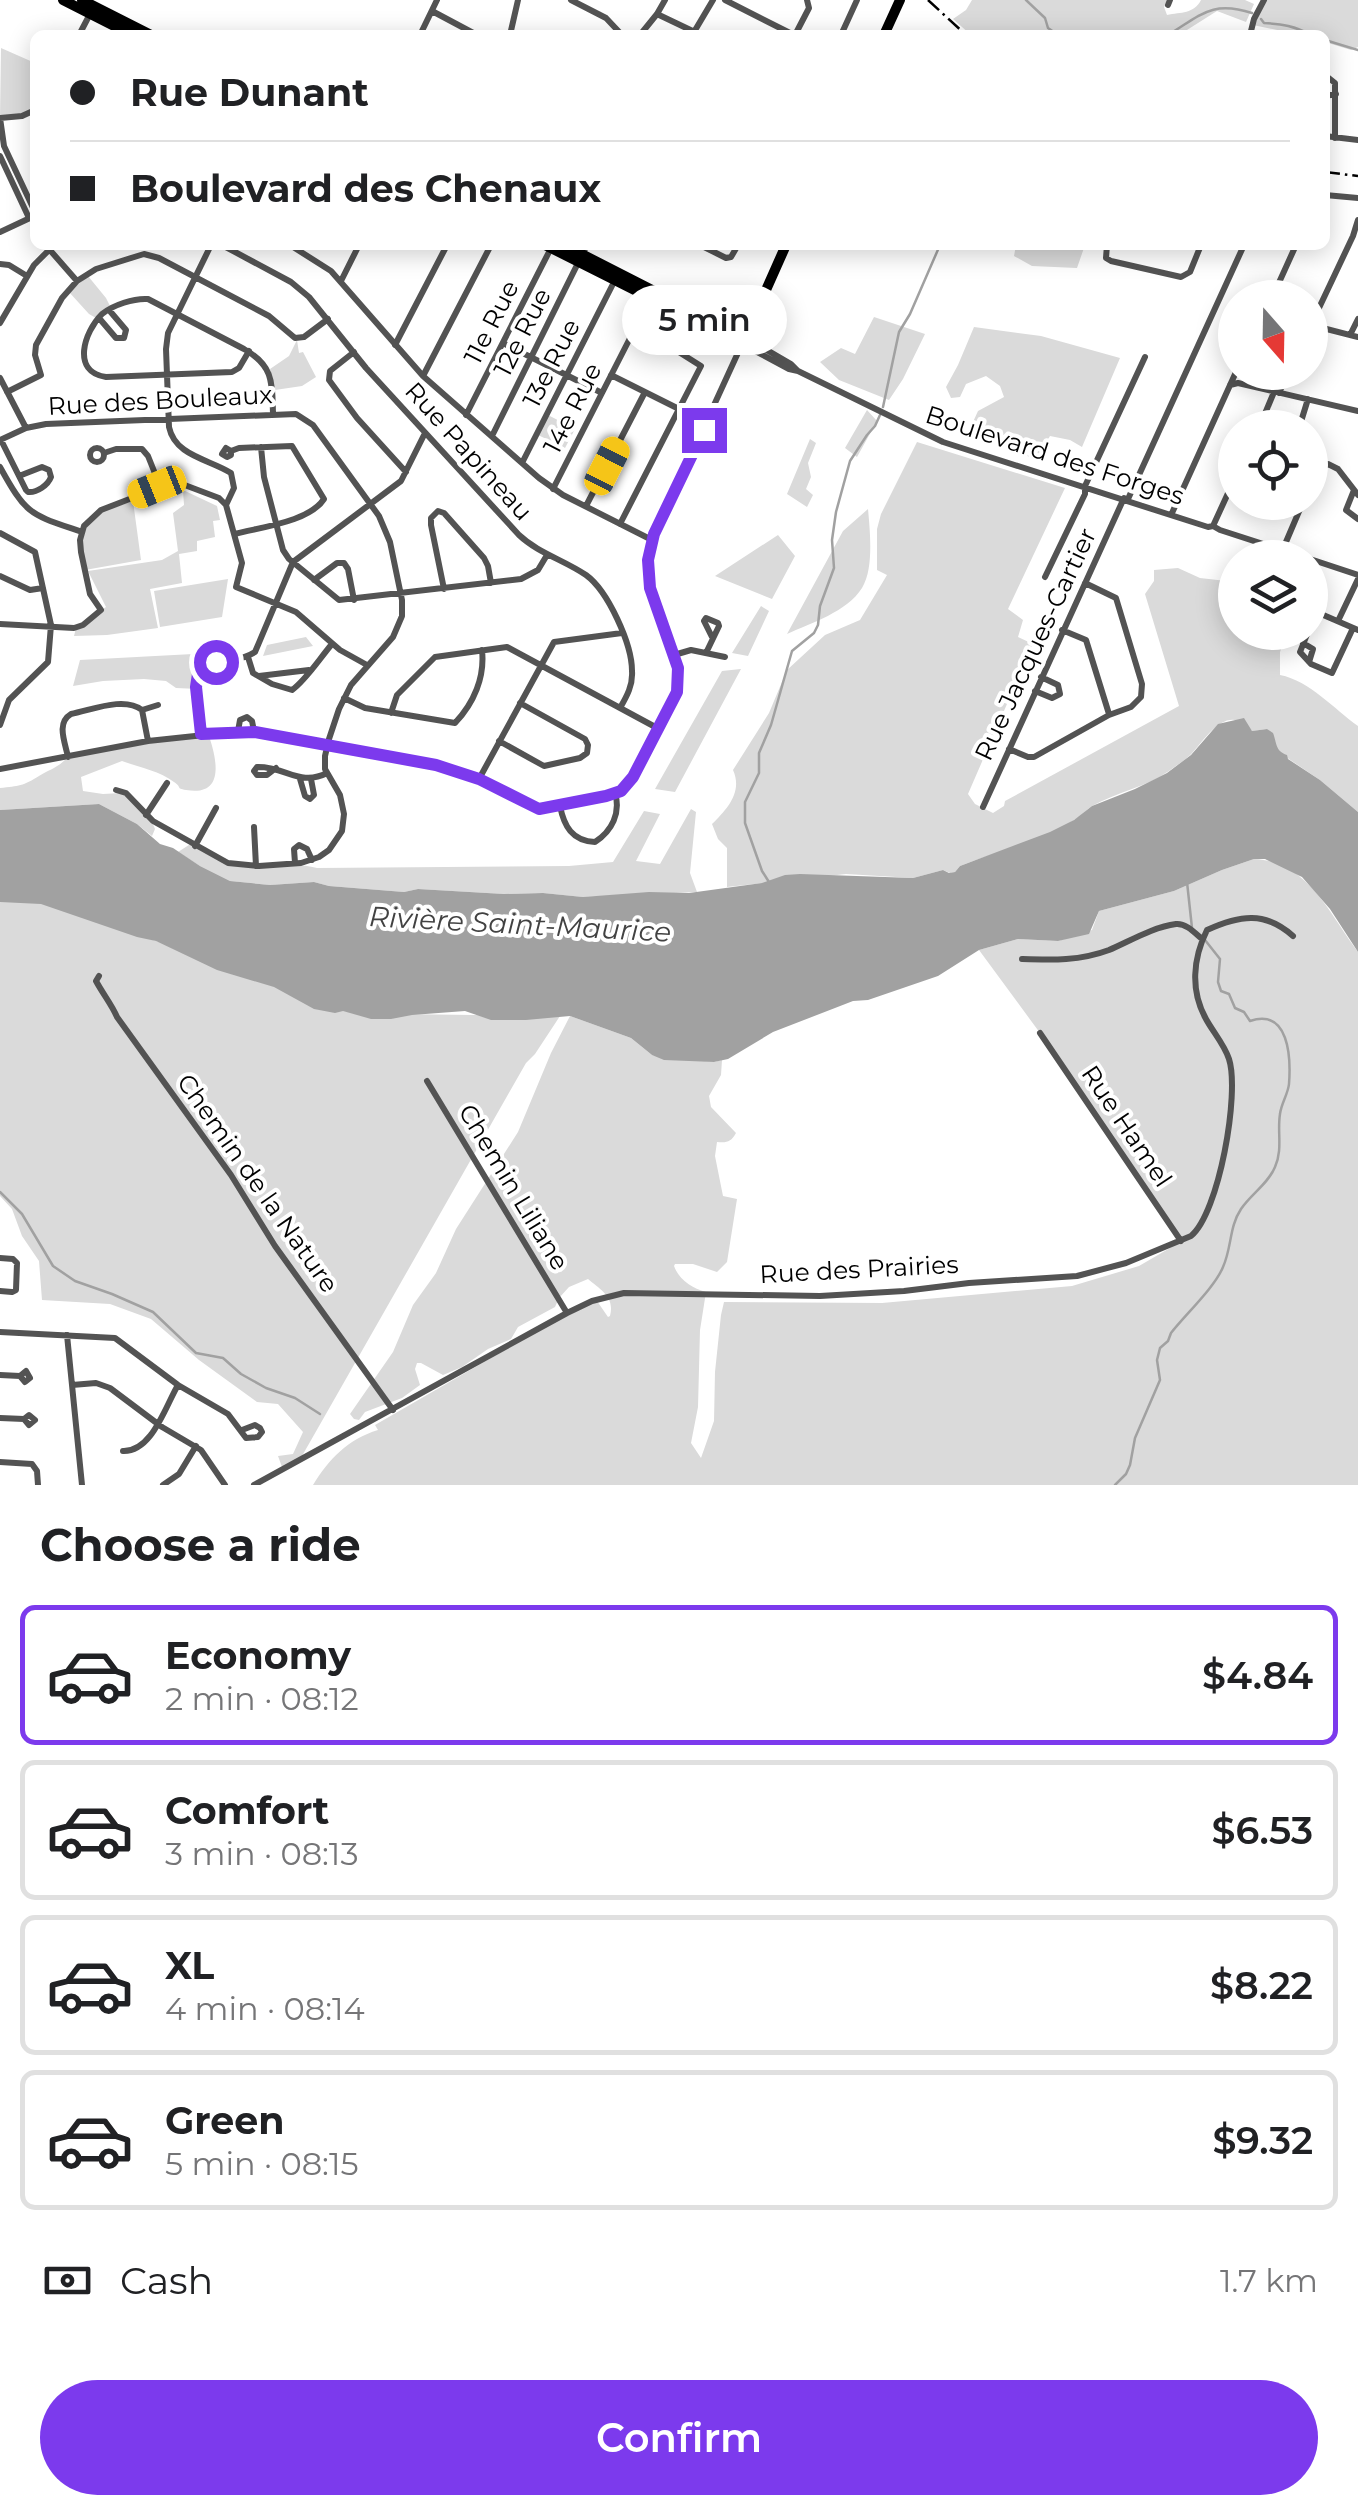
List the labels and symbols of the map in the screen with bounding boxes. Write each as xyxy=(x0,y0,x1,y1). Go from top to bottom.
street label: 11e Rue xyxy=(457,275,525,369)
north arrow xyxy=(1218,280,1328,390)
street label: 12e Rue xyxy=(487,283,557,381)
callout: 5 min xyxy=(622,285,786,355)
street label: 13e Rue xyxy=(516,314,586,412)
street label: 14e Rue xyxy=(537,358,607,458)
street label: Rue Papineau xyxy=(399,376,539,526)
street label: Rue des Bouleaux xyxy=(47,379,273,421)
street label: Boulevard des Forges xyxy=(922,399,1188,511)
route end xyxy=(682,408,727,453)
car xyxy=(580,432,634,500)
car xyxy=(124,462,190,512)
street label: Rue Jacques-Cartier xyxy=(968,523,1102,765)
route start xyxy=(194,640,239,685)
water label: Rivière Saint-Maurice xyxy=(368,899,672,949)
street label: Rue Hamel xyxy=(1075,1060,1179,1192)
street label: Chemin de la Nature xyxy=(171,1068,345,1298)
street label: Chemin Liliane xyxy=(453,1099,575,1275)
street label: Rue des Prairies xyxy=(759,1249,959,1289)

